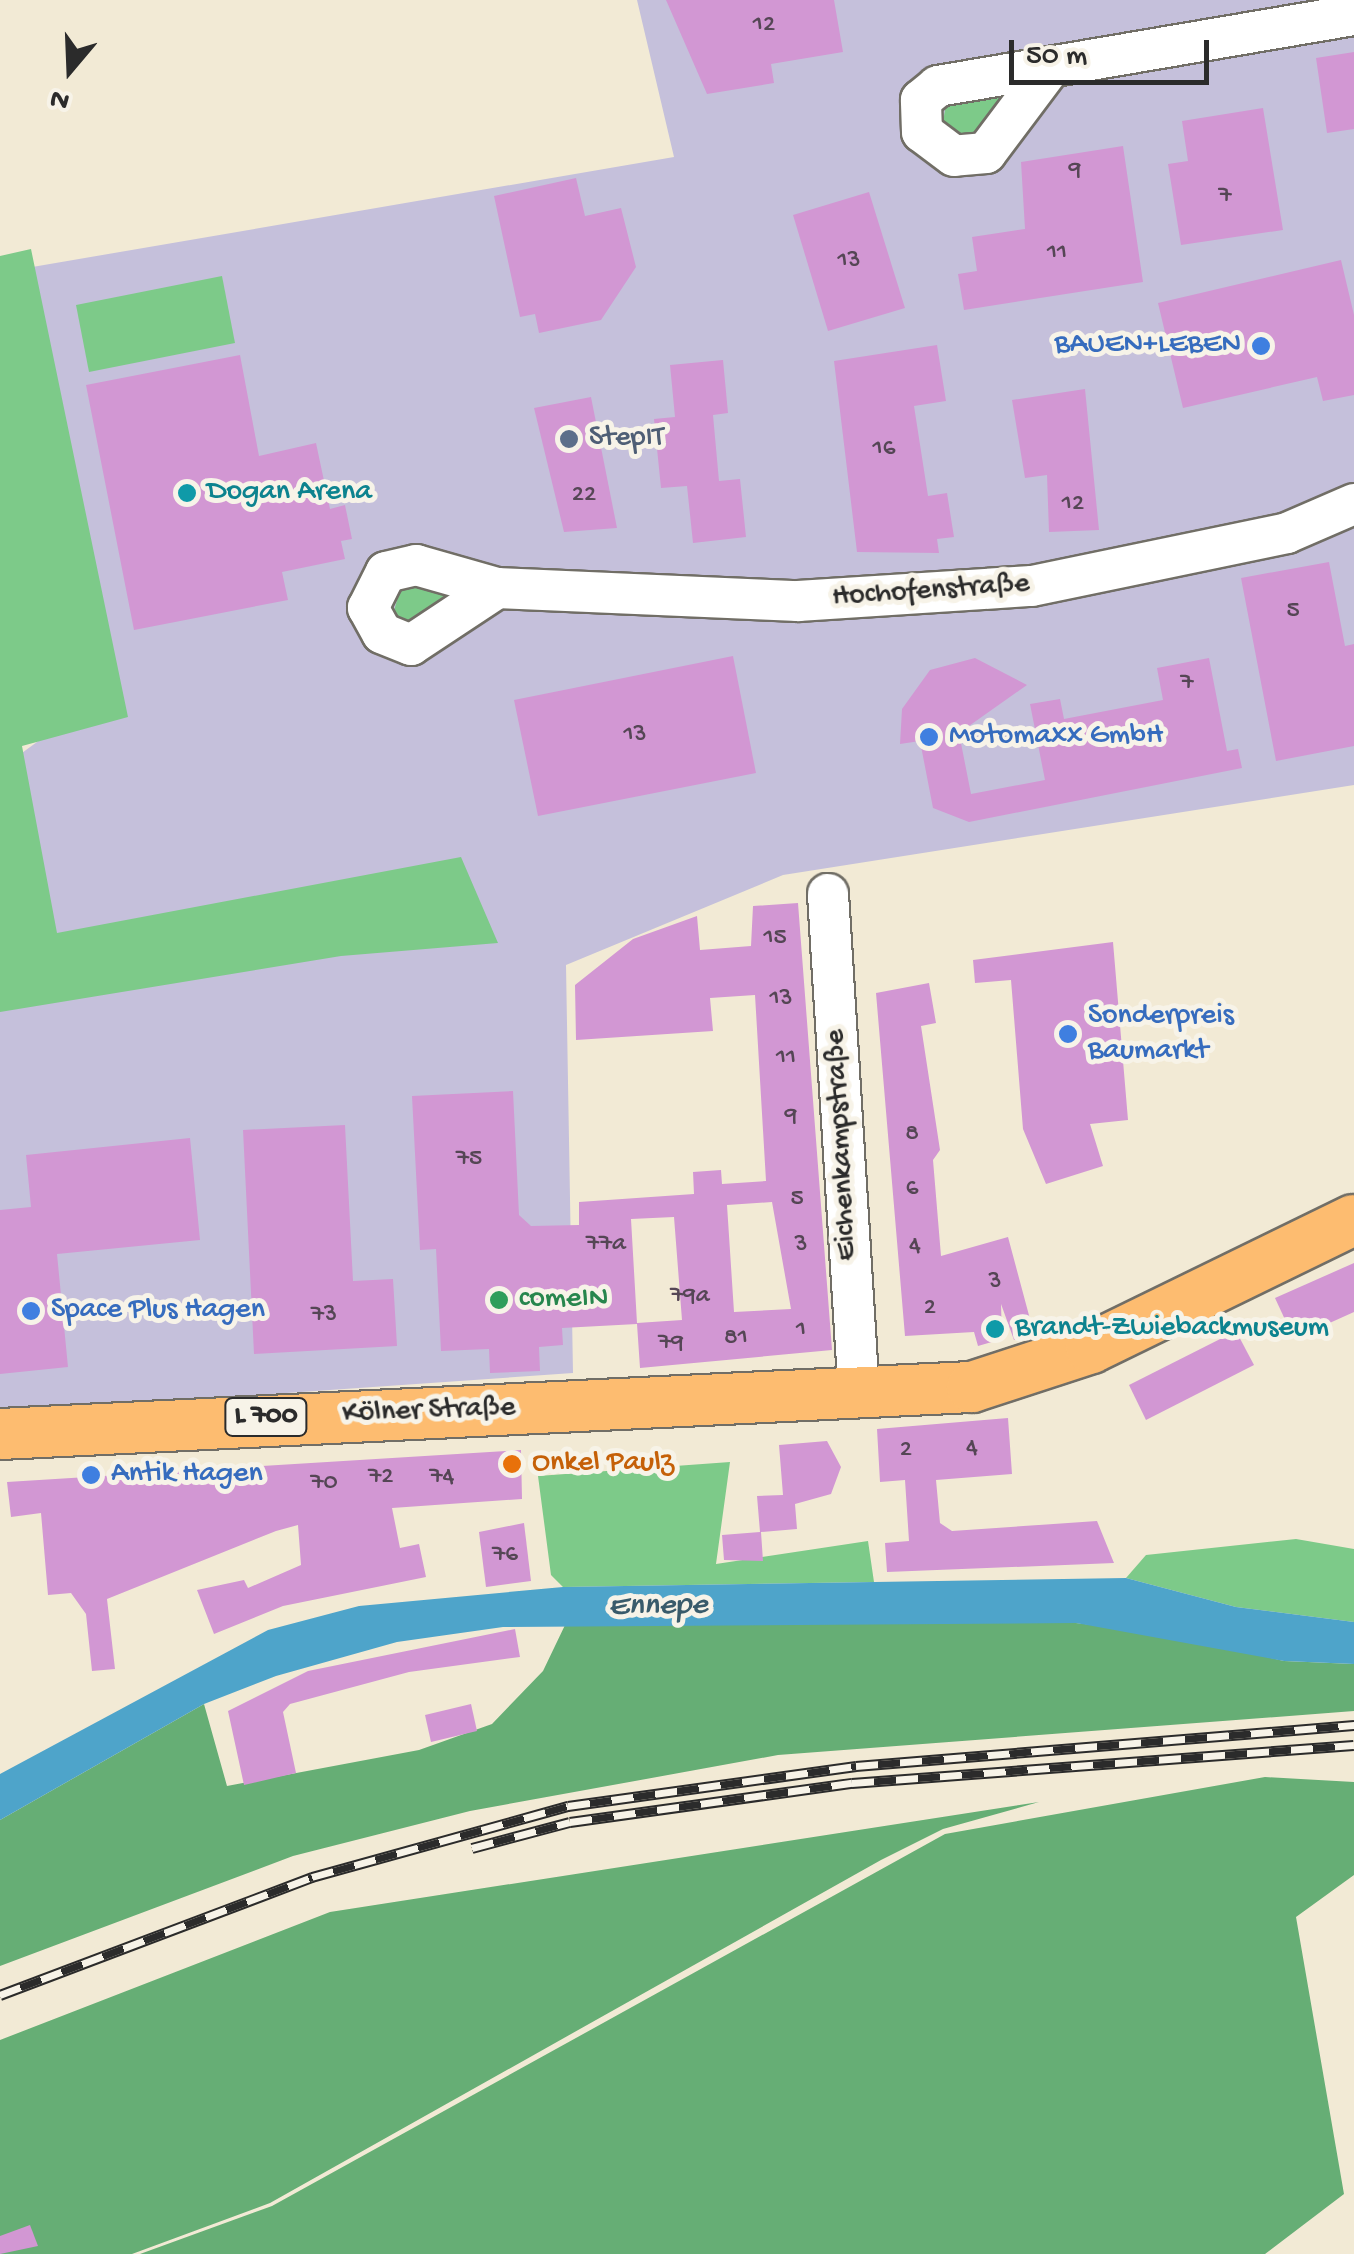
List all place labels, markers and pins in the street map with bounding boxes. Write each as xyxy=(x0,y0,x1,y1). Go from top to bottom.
place label: BAUEN+LEBEN xyxy=(1055,328,1241,364)
marker: BAUEN+LEBEN xyxy=(1250,335,1272,357)
place label: StepIT xyxy=(589,421,664,457)
marker: StepIT xyxy=(558,428,580,450)
place label: Dogan Arena xyxy=(207,475,372,511)
marker: Dogan Arena xyxy=(176,482,198,504)
place label: Motomaxx GmbH xyxy=(949,719,1163,755)
marker: Motomaxx GmbH xyxy=(918,726,940,748)
place label: Sonderpreis Baumarkt xyxy=(1088,999,1234,1070)
marker: Sonderpreis Baumarkt xyxy=(1057,1023,1079,1045)
place label: comeIN xyxy=(519,1282,608,1318)
marker: comeIN xyxy=(488,1289,510,1311)
place label: Space Plus Hagen xyxy=(51,1293,265,1329)
marker: Space Plus Hagen xyxy=(20,1300,42,1322)
place label: Brandt-Zwiebackmuseum xyxy=(1015,1311,1329,1347)
marker: Brandt-Zwiebackmuseum xyxy=(984,1318,1006,1340)
place label: Onkel Paulz xyxy=(532,1446,674,1482)
marker: Onkel Paulz xyxy=(501,1453,523,1475)
place label: Antik Hagen xyxy=(111,1457,263,1493)
marker: Antik Hagen xyxy=(80,1464,102,1486)

